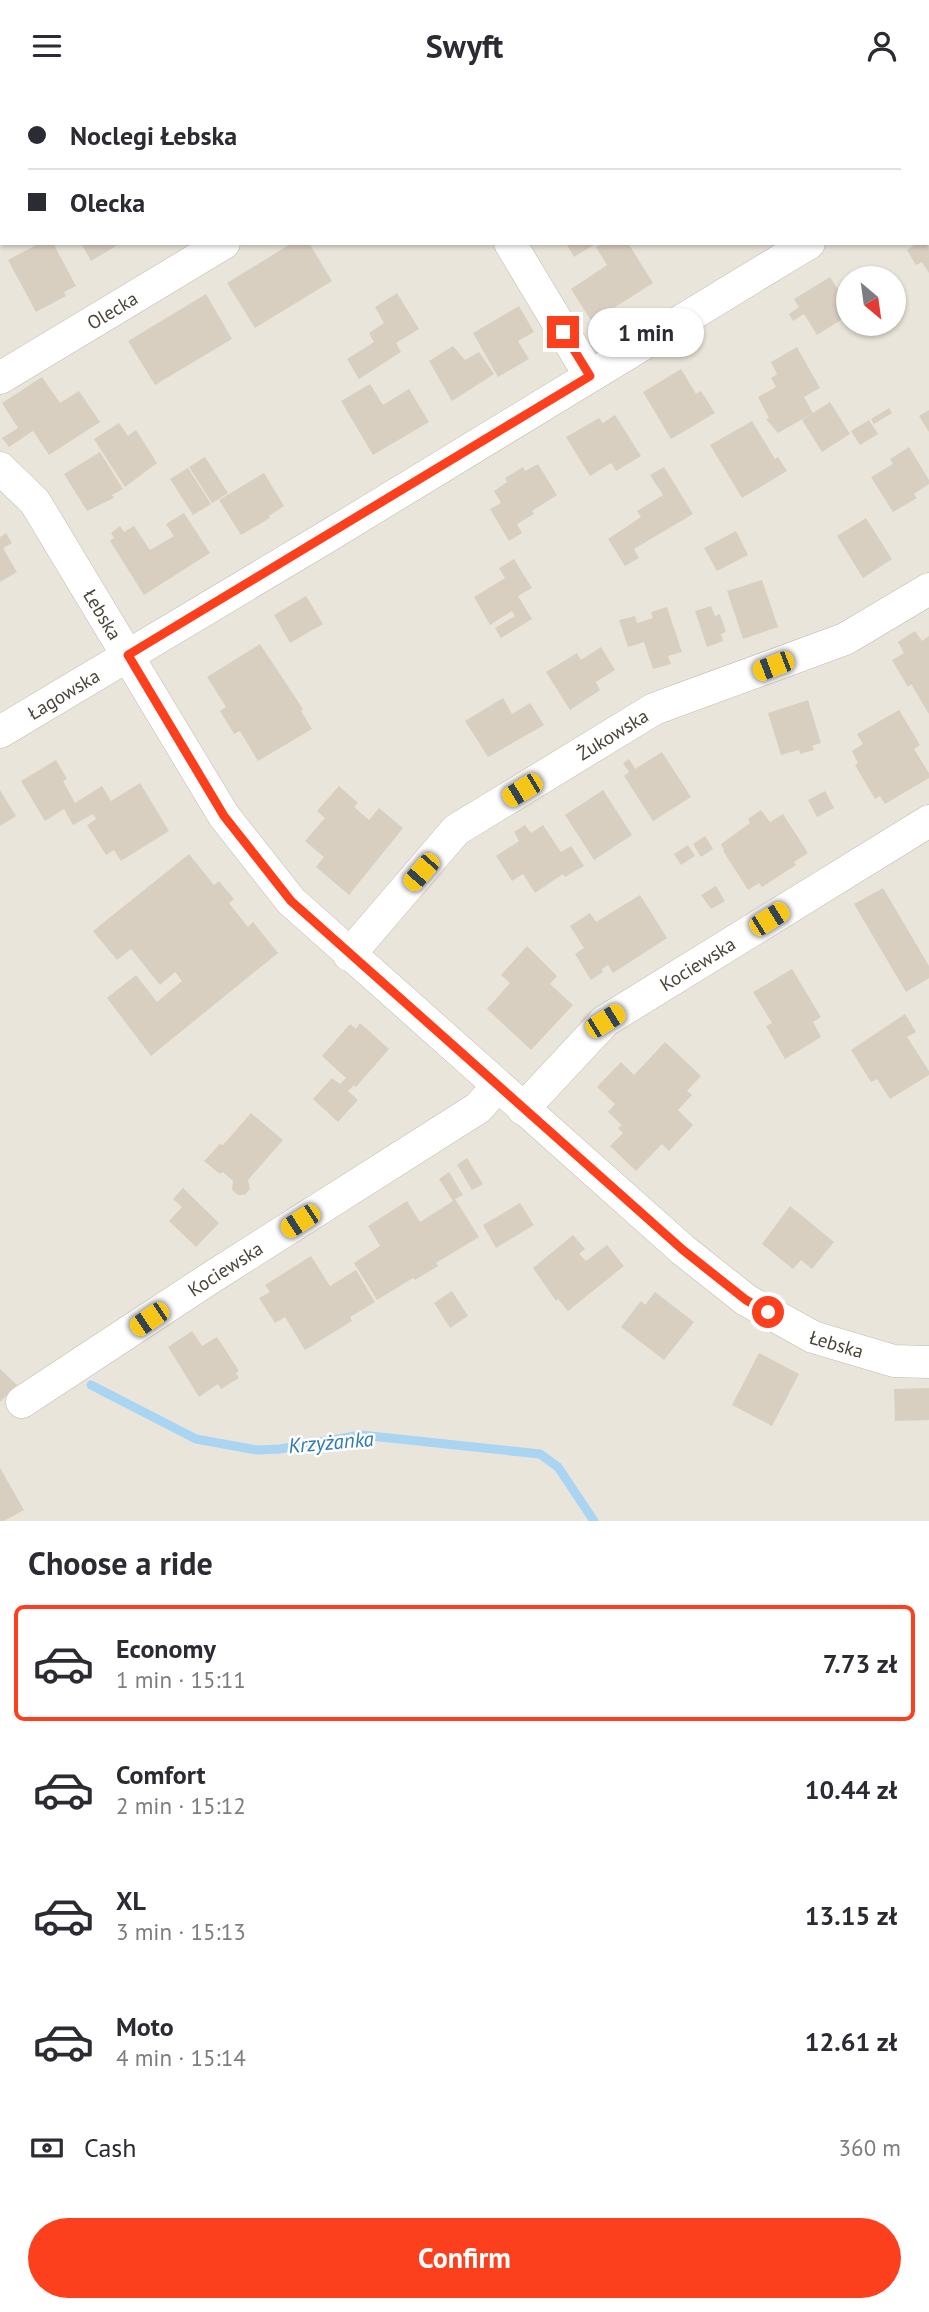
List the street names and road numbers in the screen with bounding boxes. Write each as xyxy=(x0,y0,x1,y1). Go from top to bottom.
street label: Olecka xyxy=(82,286,142,335)
street label: Łebska xyxy=(78,585,127,644)
street label: Łagowska xyxy=(23,663,104,725)
street label: Żukowska xyxy=(572,703,653,765)
street label: Kociewska xyxy=(655,931,740,996)
street label: Kociewska xyxy=(183,1236,267,1302)
street label: Łebska xyxy=(807,1325,867,1363)

